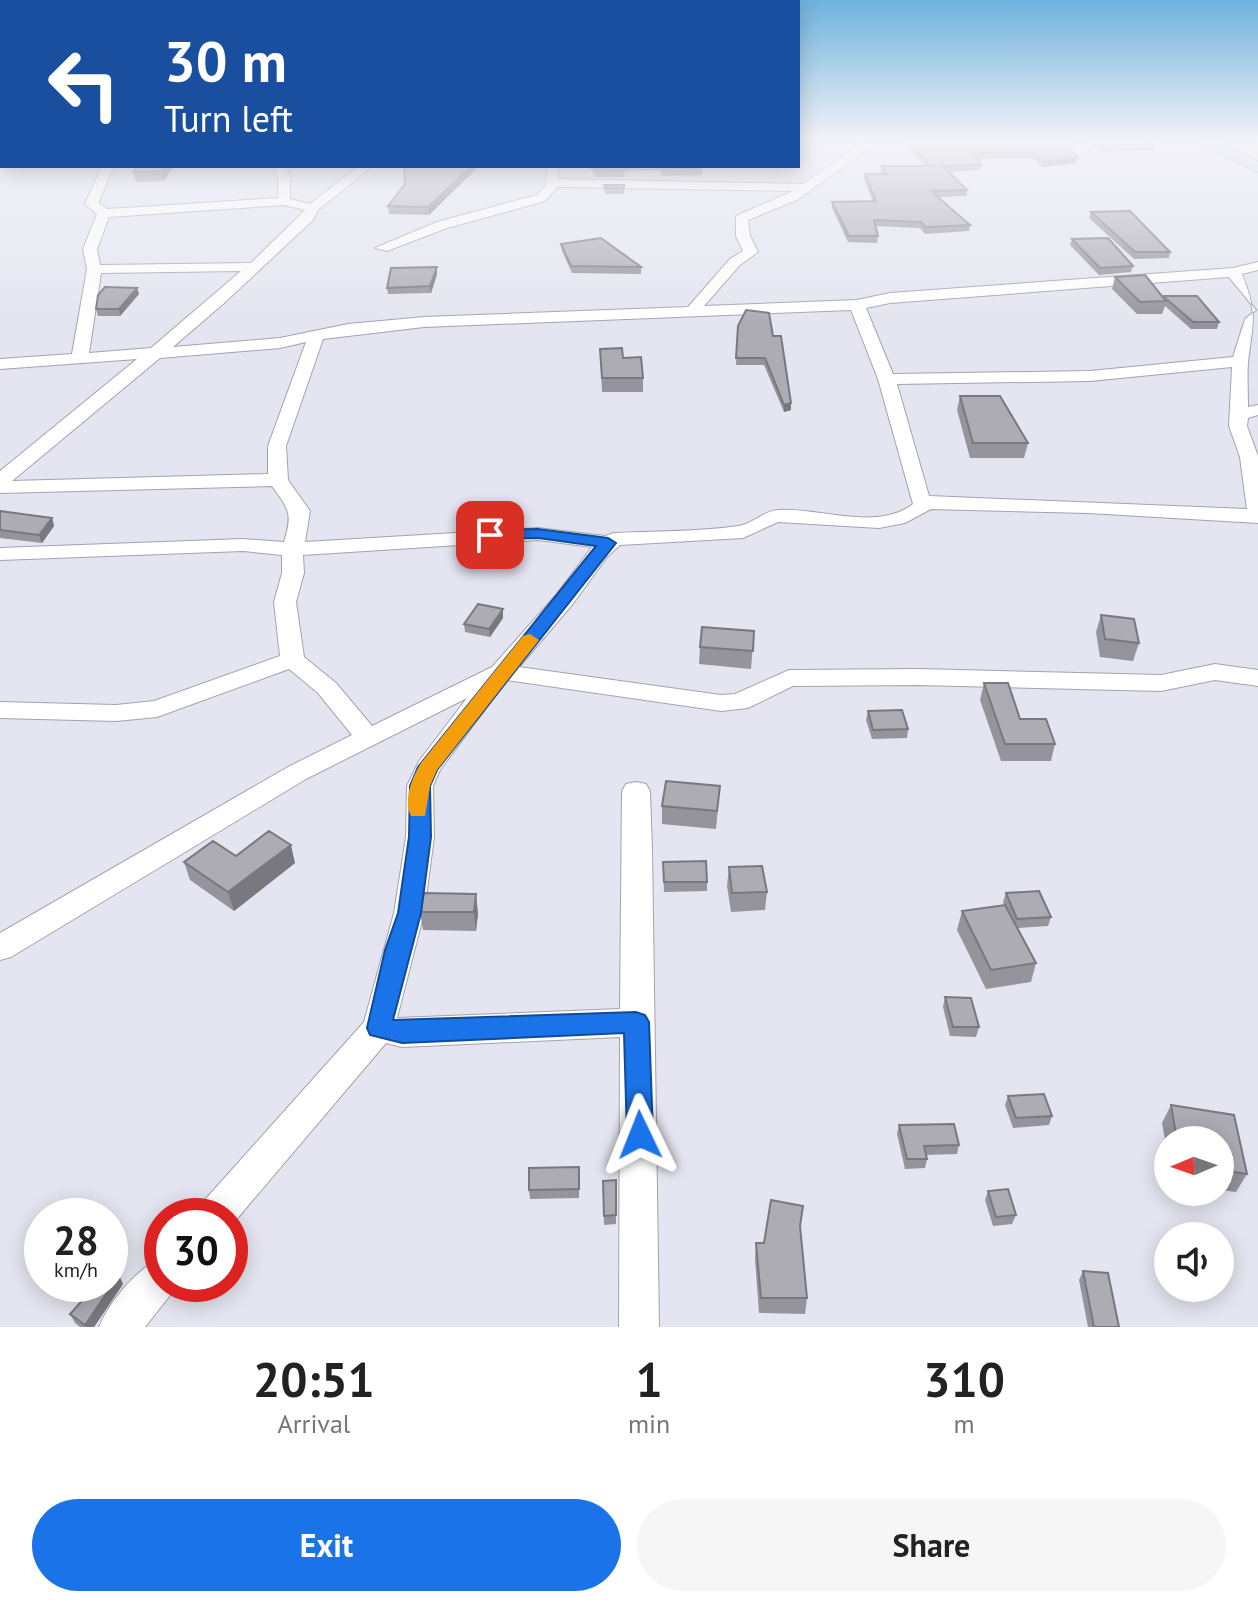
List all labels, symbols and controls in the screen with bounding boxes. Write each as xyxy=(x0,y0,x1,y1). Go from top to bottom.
text: 30 m xyxy=(164,25,287,97)
icon: left xyxy=(32,32,136,136)
text: Turn left xyxy=(164,95,293,142)
pin xyxy=(456,501,524,569)
icon: arrive xyxy=(468,513,512,557)
position arrow xyxy=(598,1093,682,1177)
north arrow xyxy=(1154,1126,1234,1206)
map controls xyxy=(1154,1126,1234,1302)
speed limit sign: 30 xyxy=(144,1198,248,1302)
text: 28 xyxy=(53,1214,99,1266)
button: sound xyxy=(1154,1222,1234,1302)
text: km/h xyxy=(54,1257,98,1283)
text: 20:51 xyxy=(253,1348,375,1410)
text: 1 xyxy=(635,1348,663,1410)
text: 310 xyxy=(923,1348,1005,1410)
text: Arrival xyxy=(278,1407,350,1440)
text: min xyxy=(628,1407,670,1440)
text: m xyxy=(954,1407,975,1440)
button: Exit xyxy=(32,1499,621,1591)
button: Share xyxy=(637,1499,1226,1591)

